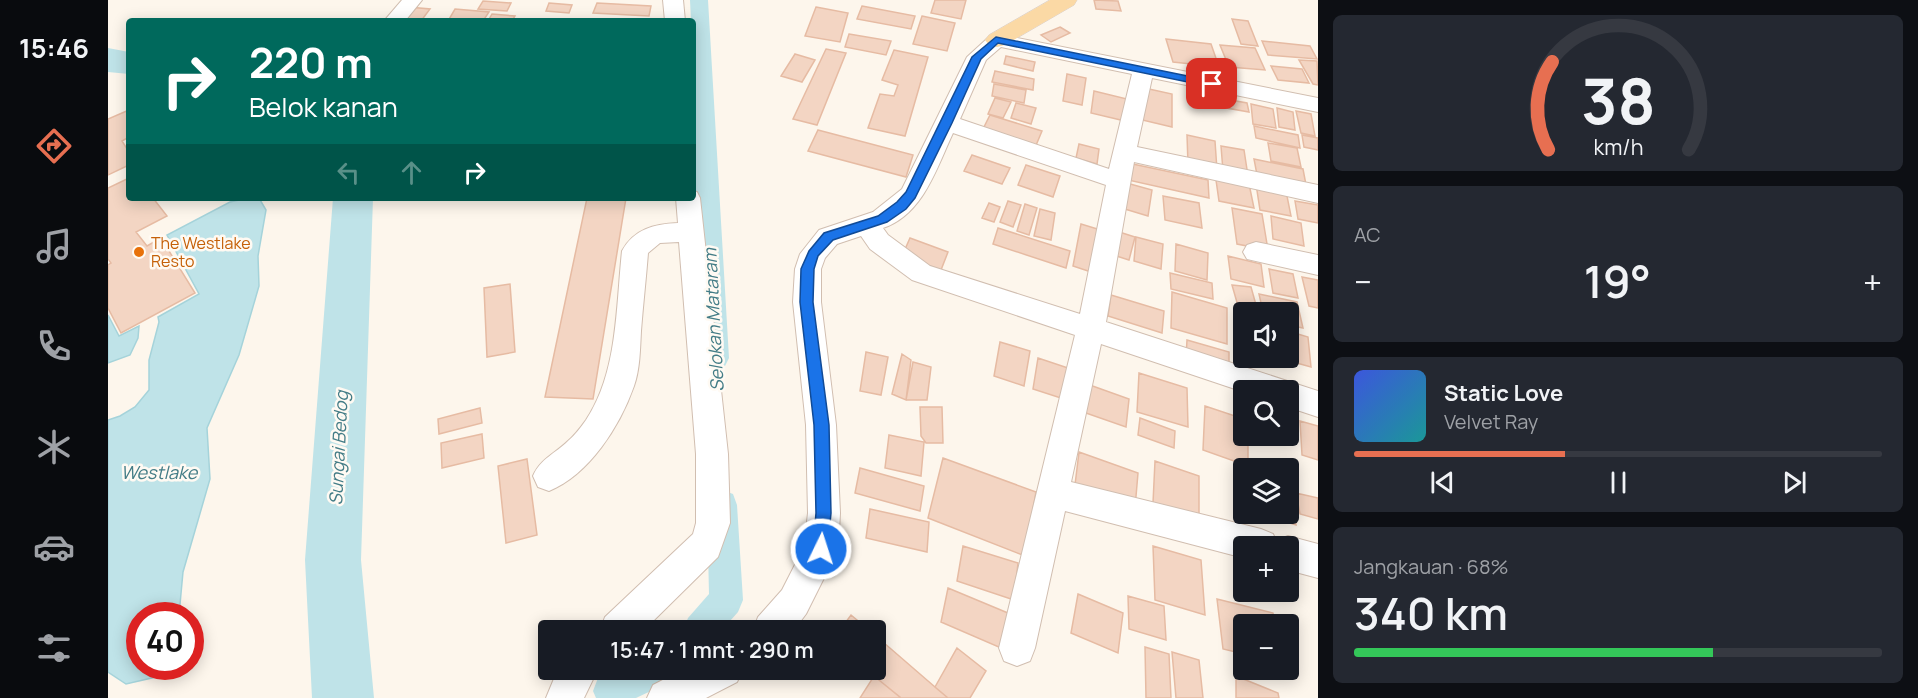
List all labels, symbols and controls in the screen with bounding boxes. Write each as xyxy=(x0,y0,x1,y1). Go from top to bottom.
text: 15:46 xyxy=(19,29,89,66)
text: 220 m xyxy=(249,33,373,91)
icon: right xyxy=(150,42,228,120)
text: 38 xyxy=(1581,57,1655,143)
pin xyxy=(1186,58,1237,109)
icon: arrive xyxy=(1195,67,1228,100)
text: Belok kanan xyxy=(249,88,398,125)
icon: directions xyxy=(33,125,75,167)
text: km/h xyxy=(1593,132,1643,161)
icon: left xyxy=(332,156,365,189)
icon: ahead xyxy=(395,156,428,189)
icon: right xyxy=(458,156,491,189)
text: AC xyxy=(1354,221,1381,248)
icon: music xyxy=(33,225,75,267)
place label: The Westlake Resto xyxy=(151,232,251,272)
marker: The Westlake Resto xyxy=(132,245,146,259)
water label: Selokan Mataram xyxy=(697,246,729,392)
text: 19° xyxy=(1584,250,1651,312)
text: − xyxy=(1354,259,1372,304)
text: + xyxy=(1863,259,1882,304)
map controls xyxy=(1233,302,1299,680)
button: sound xyxy=(1233,302,1299,368)
icon: phone xyxy=(33,325,75,367)
text: Static Love xyxy=(1444,378,1563,408)
button: search xyxy=(1233,380,1299,446)
water label: Sungai Bedog xyxy=(323,389,353,506)
text: Velvet Ray xyxy=(1444,408,1538,435)
icon: climate xyxy=(33,426,75,468)
button: layers xyxy=(1233,458,1299,524)
water label: Westlake xyxy=(121,460,199,484)
icon: previous xyxy=(1426,466,1459,499)
icon: pause xyxy=(1602,466,1635,499)
icon: next xyxy=(1778,466,1811,499)
position arrow xyxy=(789,517,853,581)
icon: car xyxy=(33,526,75,568)
button: + xyxy=(1233,536,1299,602)
text: Jangkauan · 68% xyxy=(1354,553,1509,580)
text: 340 km xyxy=(1354,582,1508,644)
speed limit sign: 40 xyxy=(126,602,204,680)
button: − xyxy=(1233,614,1299,680)
icon: filters xyxy=(33,627,75,669)
text: 15:47 · 1 mnt · 290 m xyxy=(610,635,814,665)

